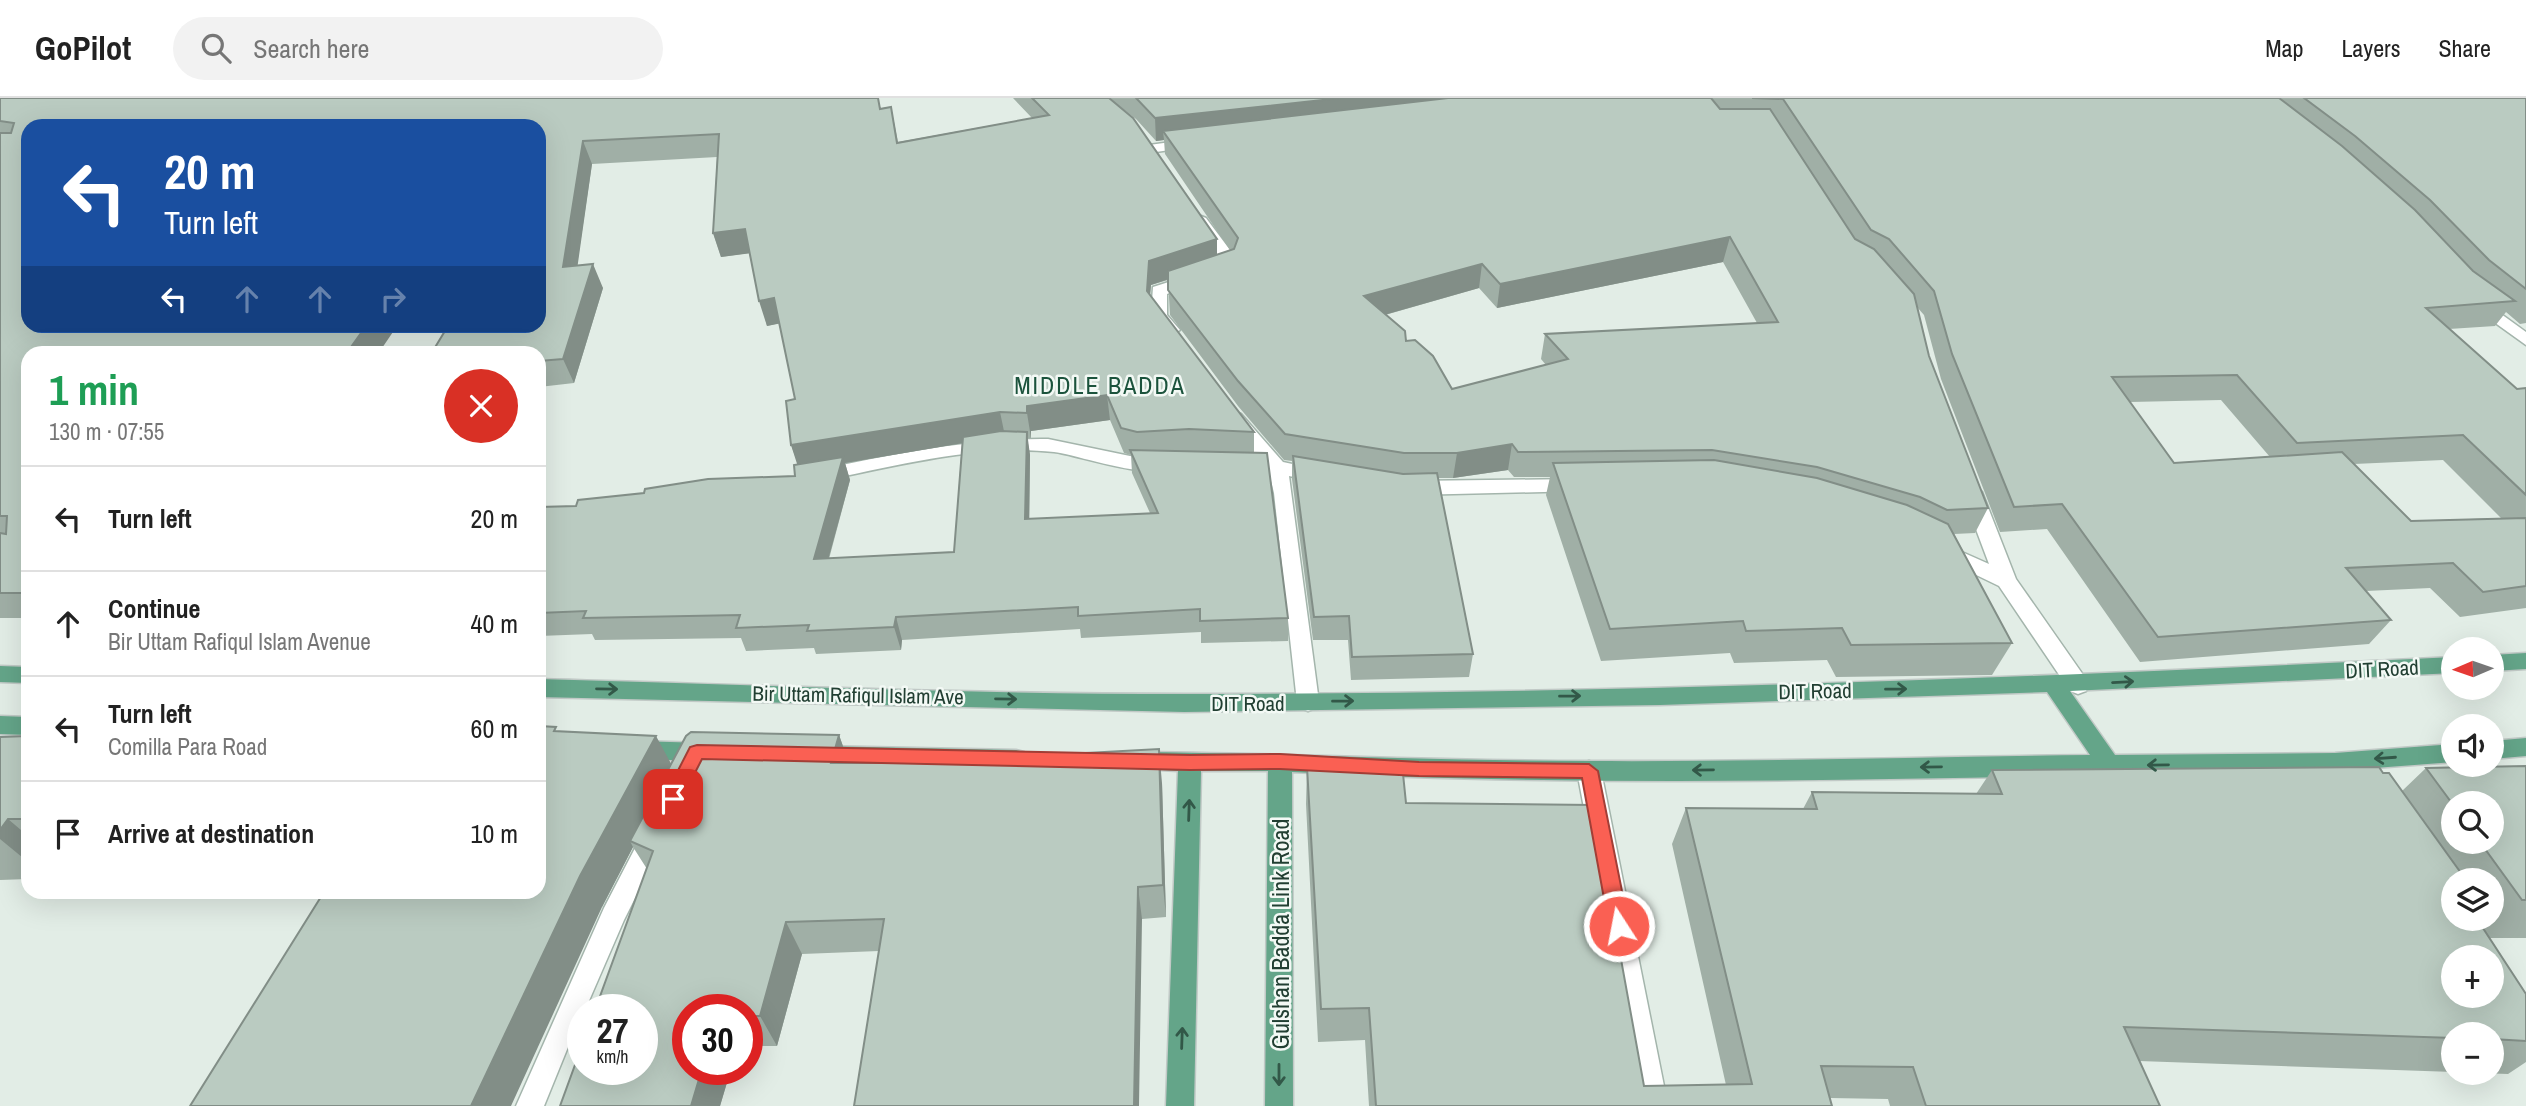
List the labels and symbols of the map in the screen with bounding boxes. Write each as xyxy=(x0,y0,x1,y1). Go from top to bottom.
district label: MIDDLE BADDA xyxy=(1014,369,1186,401)
north arrow xyxy=(2441,637,2504,700)
street label: DIT Road xyxy=(2345,653,2419,685)
street label: DIT Road xyxy=(1778,676,1852,706)
one-way arrow xyxy=(2112,676,2135,689)
street label: Bir Uttam Rafiqul Islam Ave xyxy=(752,679,964,711)
one-way arrow xyxy=(595,682,618,696)
one-way arrow xyxy=(1884,682,1907,695)
street label: DIT Road xyxy=(1211,689,1285,718)
one-way arrow xyxy=(1559,689,1582,703)
one-way arrow xyxy=(994,692,1017,706)
one-way arrow xyxy=(1331,695,1354,708)
one-way arrow xyxy=(2375,752,2397,765)
one-way arrow xyxy=(2147,758,2170,771)
one-way arrow xyxy=(1919,760,1942,774)
one-way arrow xyxy=(1692,763,1715,777)
pin xyxy=(643,769,703,829)
one-way arrow xyxy=(1182,799,1195,822)
street label: Gulshan Badda Link Road xyxy=(1264,819,1296,1049)
position arrow xyxy=(1582,889,1656,963)
speed limit sign: 30 xyxy=(672,994,763,1085)
one-way arrow xyxy=(1175,1027,1189,1050)
one-way arrow xyxy=(1272,1063,1286,1086)

